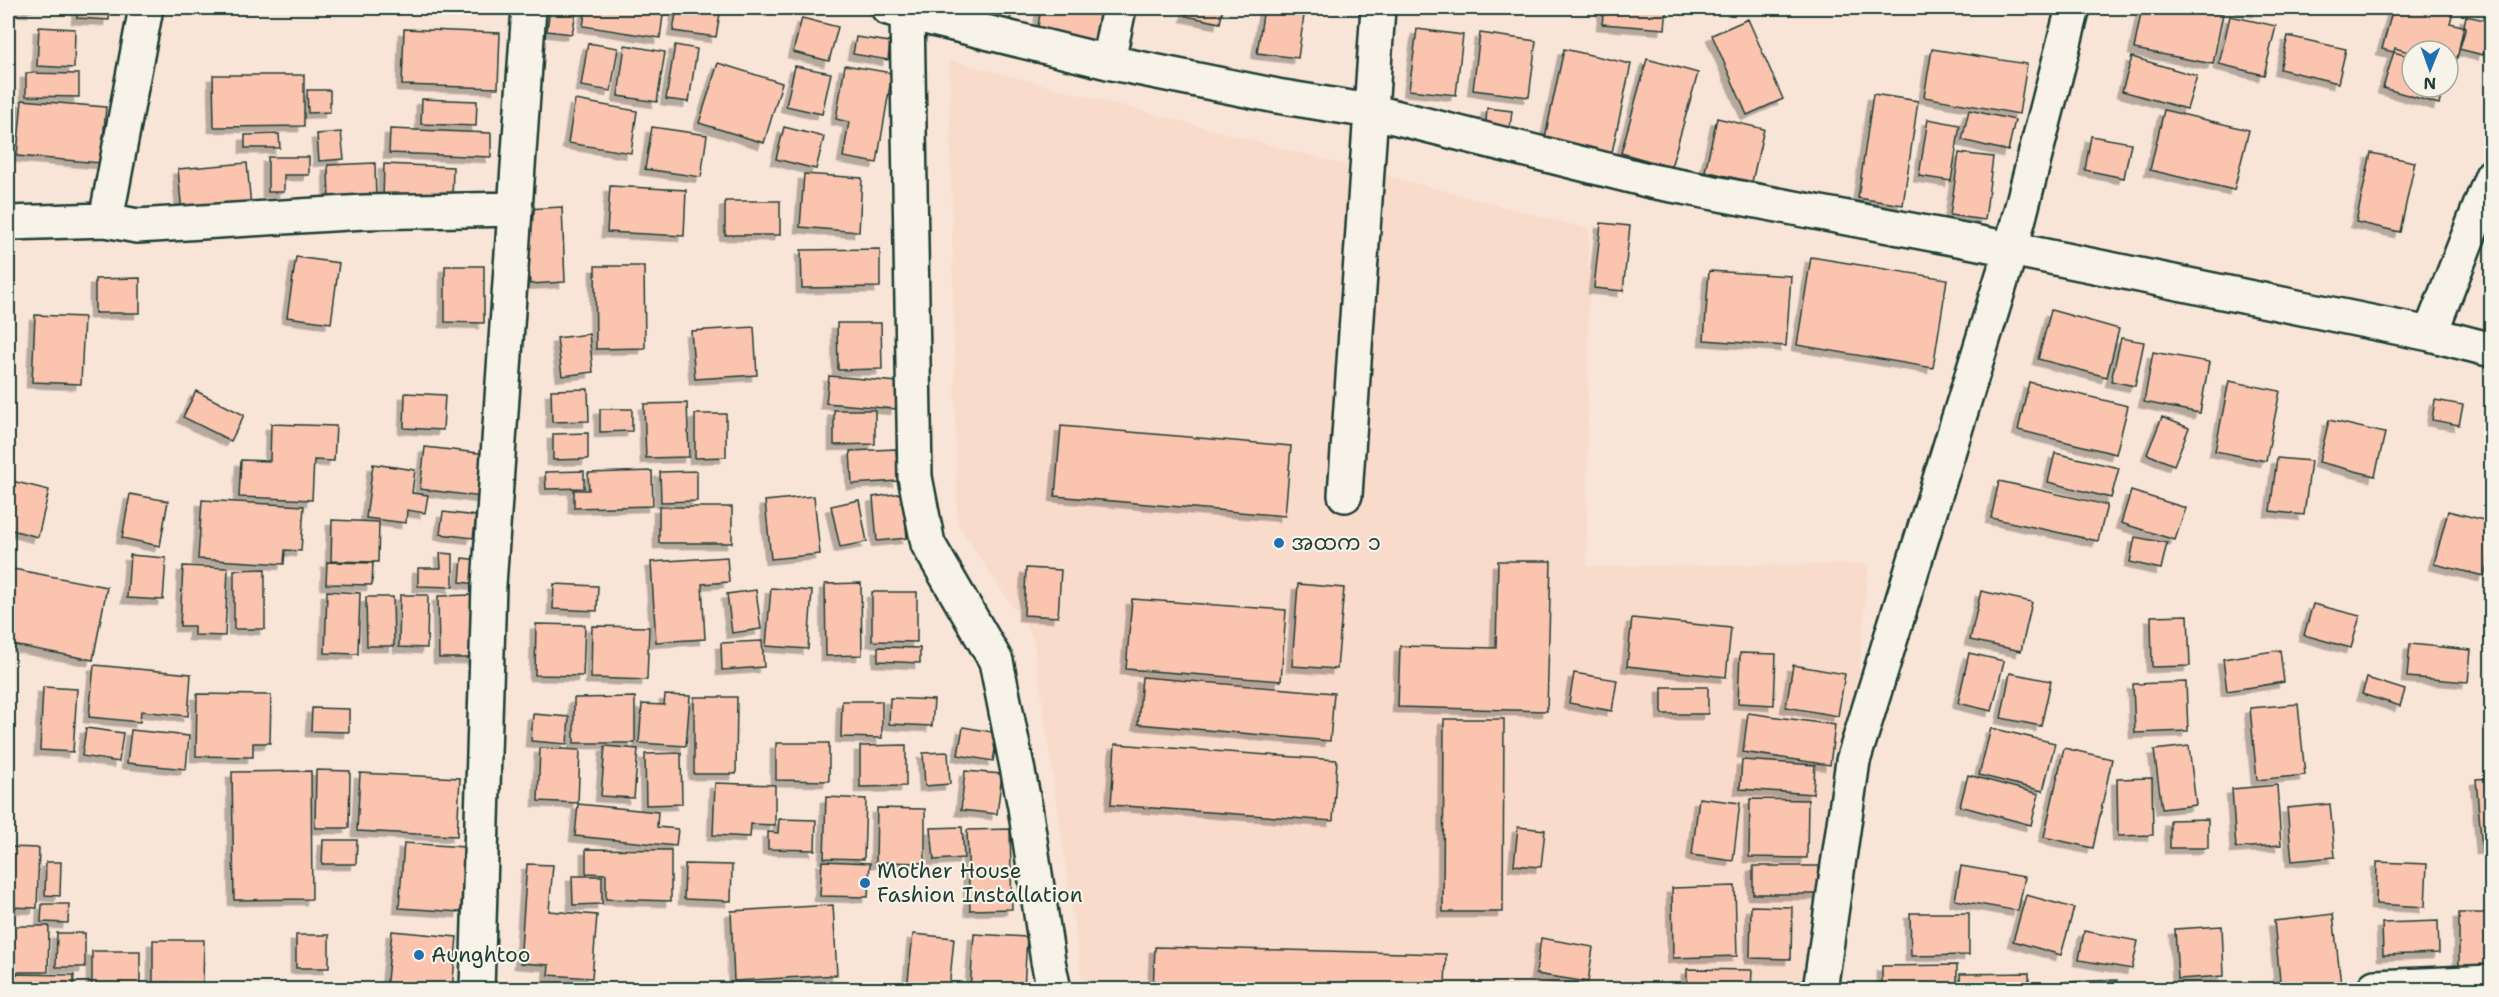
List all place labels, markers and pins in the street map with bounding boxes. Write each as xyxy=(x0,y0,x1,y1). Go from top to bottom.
place label: အထက ၁ xyxy=(1291,529,1381,557)
marker: အထက ၁ xyxy=(1272,536,1286,550)
place label: Mother House Fashion Installation xyxy=(877,857,1083,909)
marker: Mother House Fashion Installation xyxy=(858,876,872,890)
place label: Aunghtoo xyxy=(431,941,530,969)
marker: Aunghtoo xyxy=(412,948,426,962)

